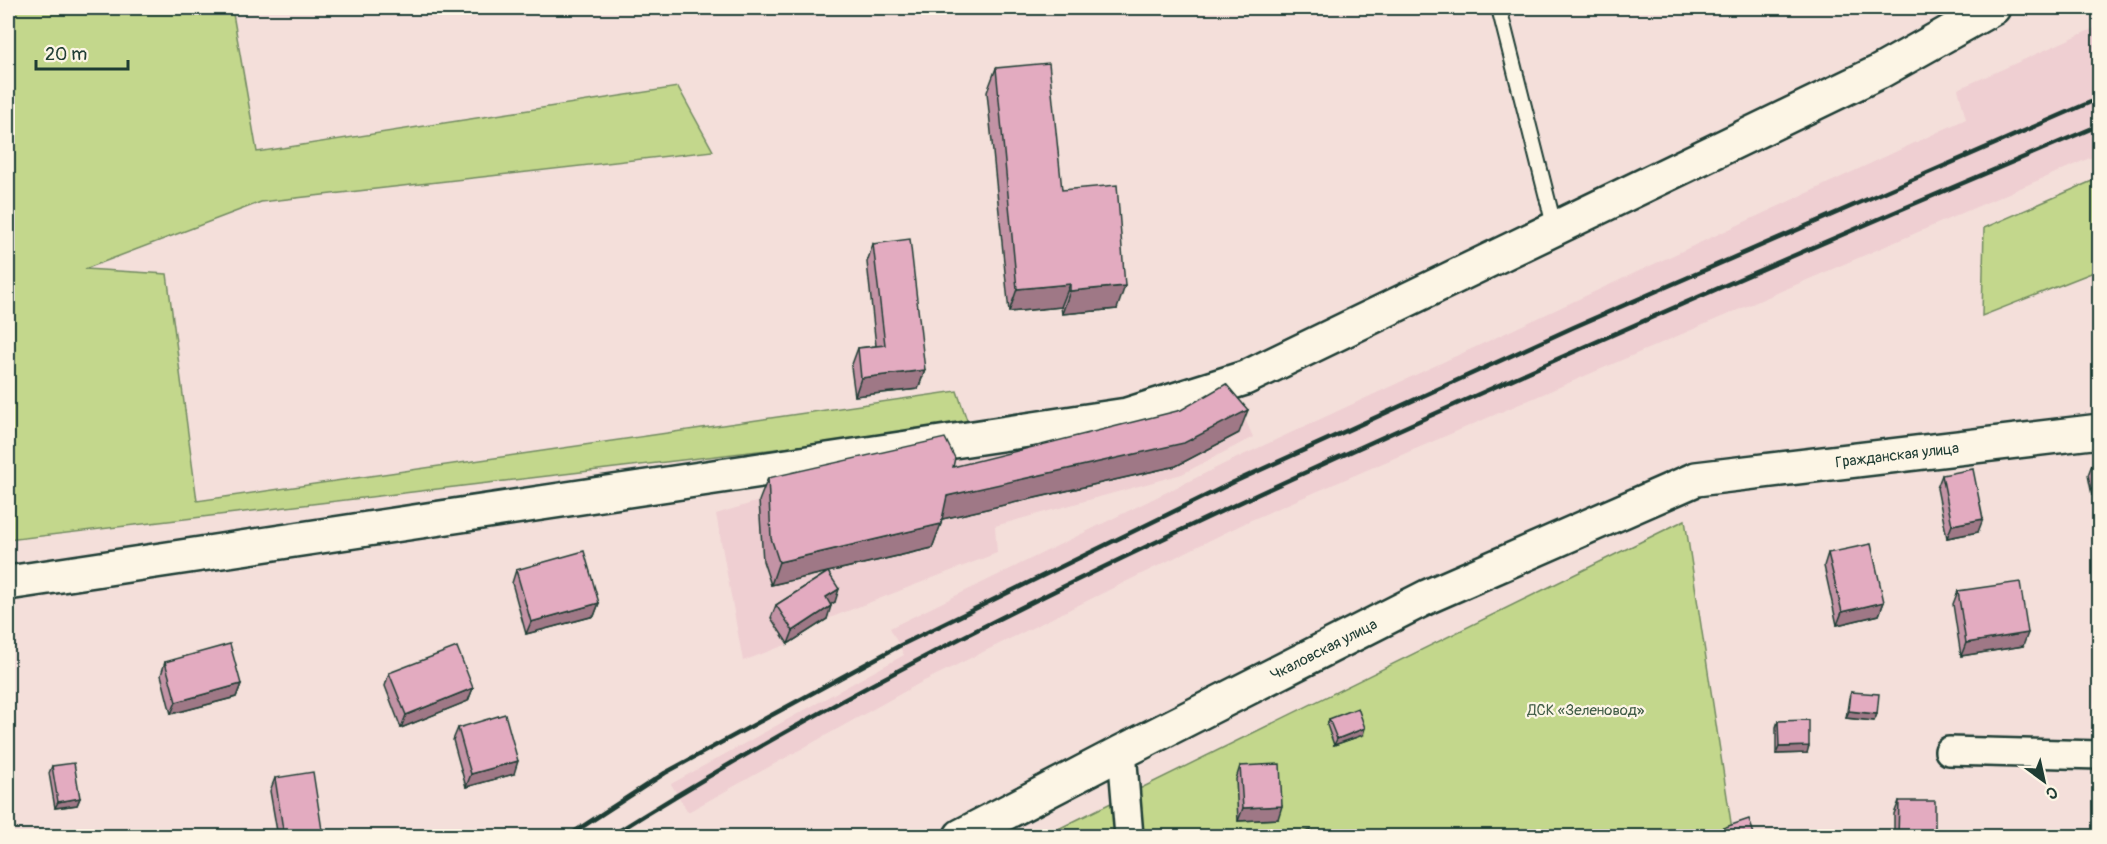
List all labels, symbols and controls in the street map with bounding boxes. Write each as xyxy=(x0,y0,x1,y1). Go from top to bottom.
scale bar xyxy=(36,33,128,71)
text: 20 m xyxy=(45,43,87,66)
street label: Гражданская улица xyxy=(1834,439,1960,472)
street label: Чкаловская улица xyxy=(1268,615,1381,685)
park label: ДСК «Зеленовод» xyxy=(1527,701,1645,720)
north arrow xyxy=(2014,751,2074,811)
text: С xyxy=(2042,782,2061,804)

